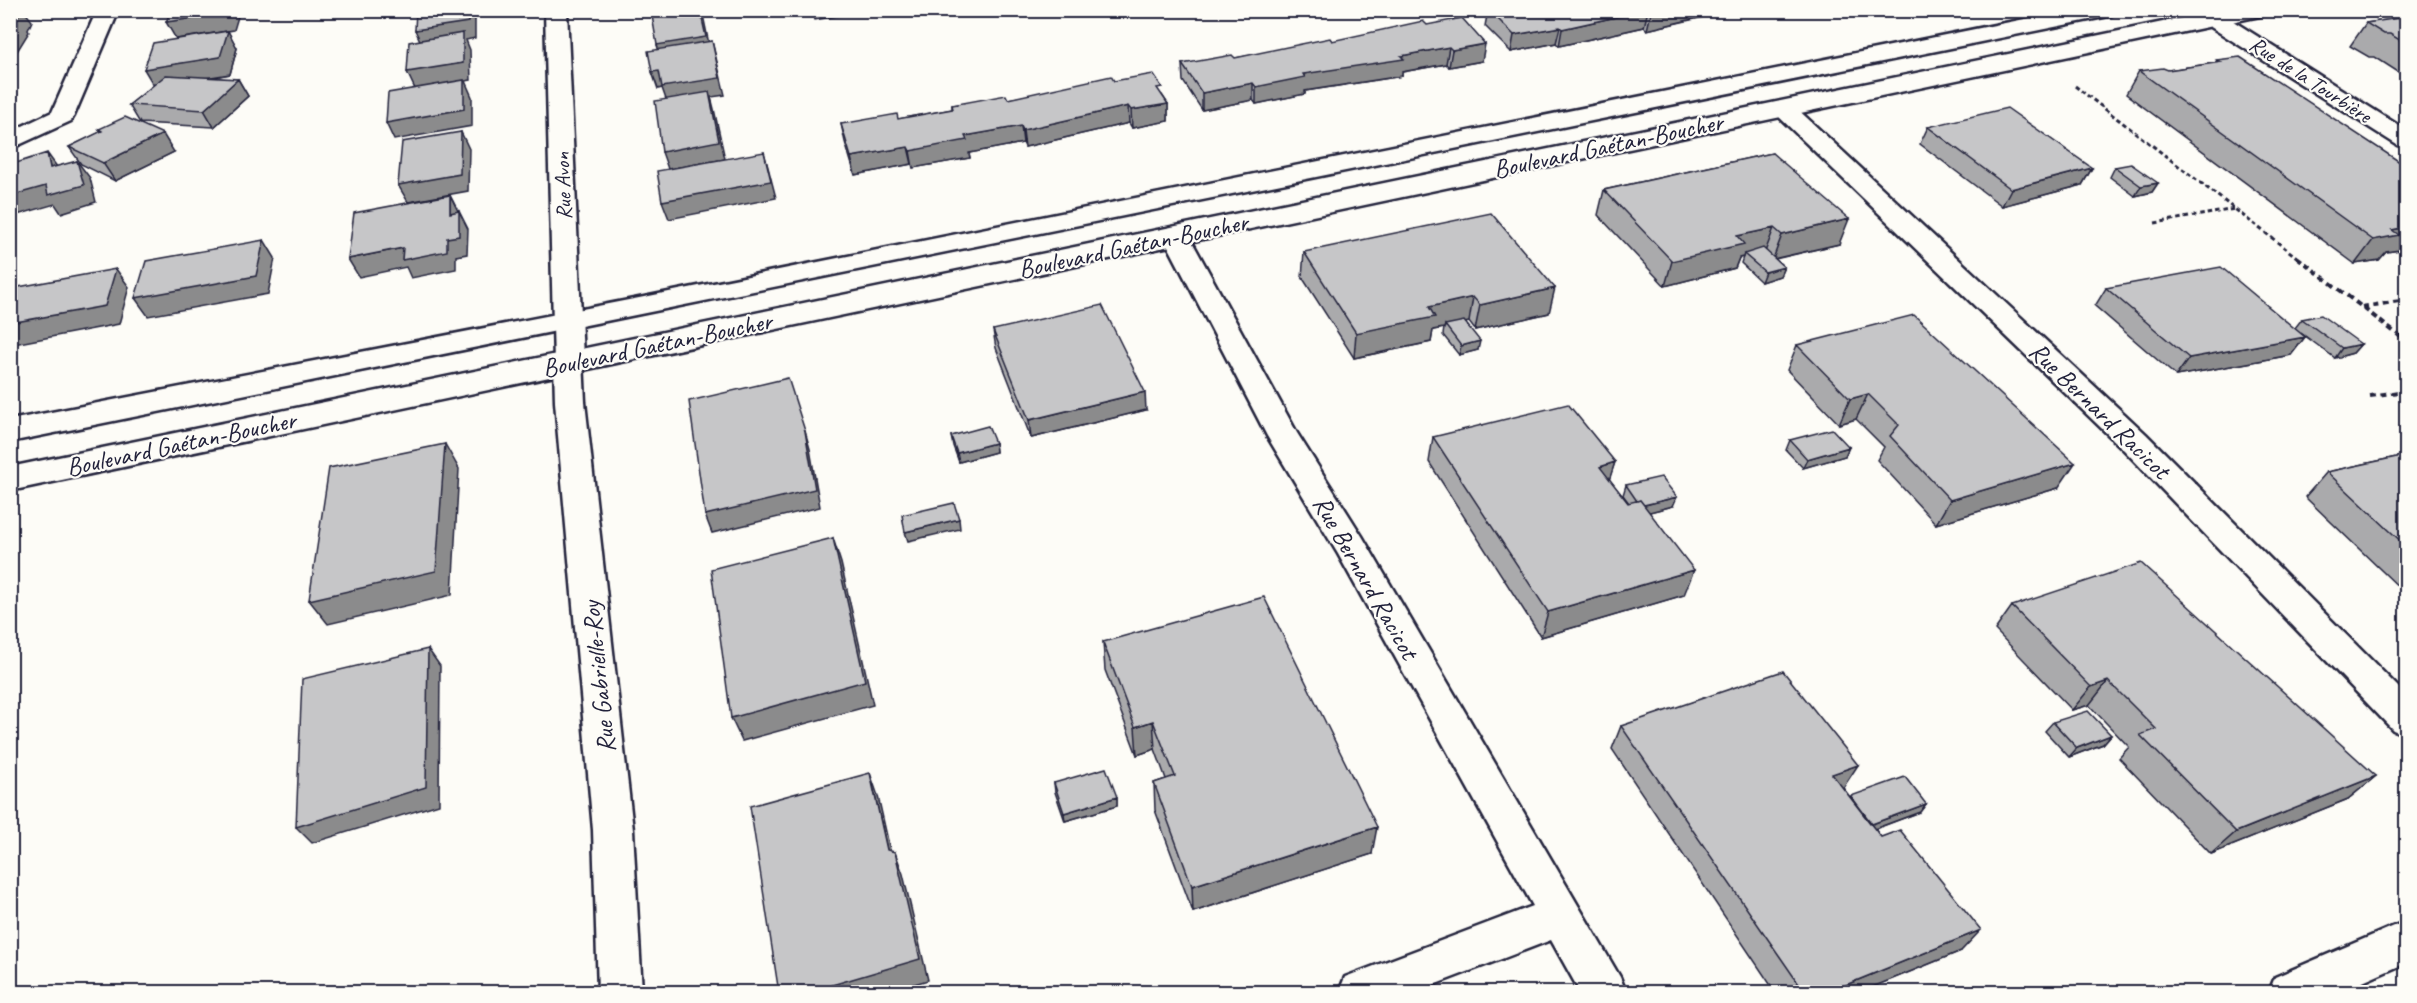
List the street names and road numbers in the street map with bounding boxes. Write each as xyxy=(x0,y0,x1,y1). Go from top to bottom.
street label: Rue de la Tourbière xyxy=(2244,30,2378,131)
street label: Boulevard Gaétan-Boucher xyxy=(1490,104,1728,186)
street label: Rue Avon xyxy=(548,152,578,220)
street label: Boulevard Gaétan-Boucher xyxy=(1015,204,1253,286)
street label: Boulevard Gaétan-Boucher xyxy=(539,303,777,385)
street label: Rue Bernard Racicot xyxy=(2022,335,2179,488)
street label: Boulevard Gaétan-Boucher xyxy=(63,402,301,484)
street label: Rue Bernard Racicot xyxy=(1305,490,1427,667)
street label: Rue Gabrielle-Roy xyxy=(574,597,623,754)

